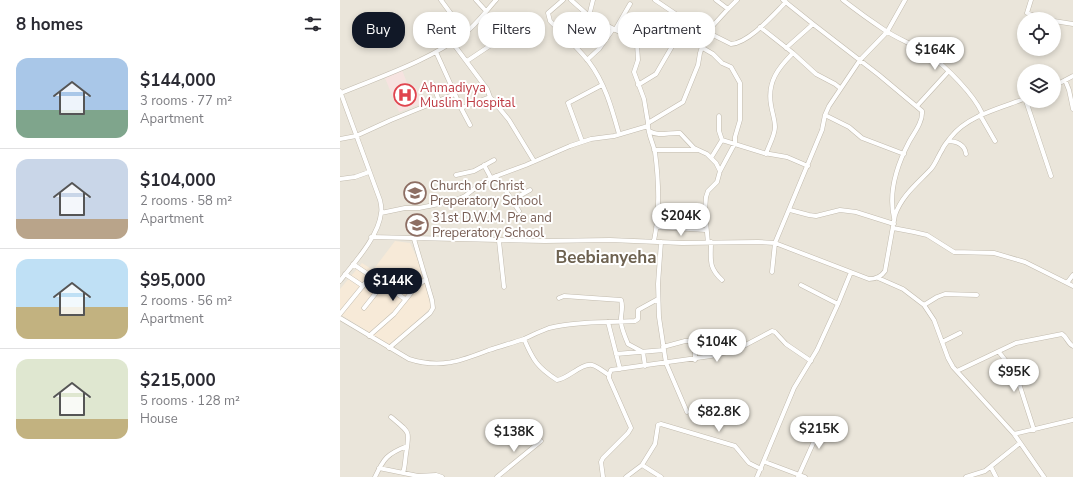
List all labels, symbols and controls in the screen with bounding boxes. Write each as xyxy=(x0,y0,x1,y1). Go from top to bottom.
chip: Buy xyxy=(352,12,405,48)
chip: Rent xyxy=(413,12,470,48)
chip: Filters xyxy=(478,12,545,48)
chip: New xyxy=(553,12,610,48)
chip: Apartment xyxy=(618,12,715,48)
map controls xyxy=(1017,12,1061,108)
button: locate xyxy=(1017,12,1061,56)
text: 8 homes xyxy=(16,13,83,36)
icon: filters xyxy=(302,13,324,35)
pin: $164K xyxy=(907,37,963,71)
text: $164K xyxy=(915,41,955,59)
button: layers xyxy=(1017,64,1061,108)
text: $144,000 xyxy=(140,69,216,92)
icon: home xyxy=(48,74,96,122)
place label: Ahmadiyya Muslim Hospital xyxy=(420,79,515,112)
hospital icon: Ahmadiyya Muslim Hospital xyxy=(392,82,418,108)
text: 3 rooms · 77 m² xyxy=(140,92,232,110)
text: Apartment xyxy=(140,110,203,128)
text: $104,000 xyxy=(140,169,216,192)
icon: home xyxy=(48,175,96,223)
place label: Church of Christ Preperatory School xyxy=(430,177,542,210)
school or university icon: Church of Christ Preperatory School xyxy=(402,180,428,206)
text: 2 rooms · 58 m² xyxy=(140,192,232,210)
pin: $204K xyxy=(653,203,709,237)
text: $204K xyxy=(661,207,701,225)
place label: 31st D.W.M. Pre and Preperatory School xyxy=(432,209,552,242)
text: Apartment xyxy=(140,210,203,228)
school or university icon: 31st D.W.M. Pre and Preperatory School xyxy=(404,212,430,238)
district label: Beebianyeha xyxy=(555,246,657,269)
pin: $144K xyxy=(365,268,421,302)
text: $95,000 xyxy=(140,269,205,292)
text: $144K xyxy=(373,272,413,290)
icon: home xyxy=(48,275,96,323)
text: 2 rooms · 56 m² xyxy=(140,292,232,310)
text: Apartment xyxy=(140,310,203,328)
pin: $104K xyxy=(689,329,745,363)
text: $104K xyxy=(697,333,737,351)
pin: $95K xyxy=(990,359,1038,393)
text: $95K xyxy=(998,363,1030,381)
text: $215,000 xyxy=(140,369,216,392)
icon: home xyxy=(48,375,96,423)
text: 5 rooms · 128 m² xyxy=(140,392,240,410)
pin: $82.8K xyxy=(686,399,752,433)
text: $82.8K xyxy=(697,403,741,421)
text: House xyxy=(140,410,178,428)
pin: $215K xyxy=(791,416,847,450)
pin: $138K xyxy=(486,419,542,453)
text: $215K xyxy=(799,420,839,438)
text: $138K xyxy=(494,423,534,441)

